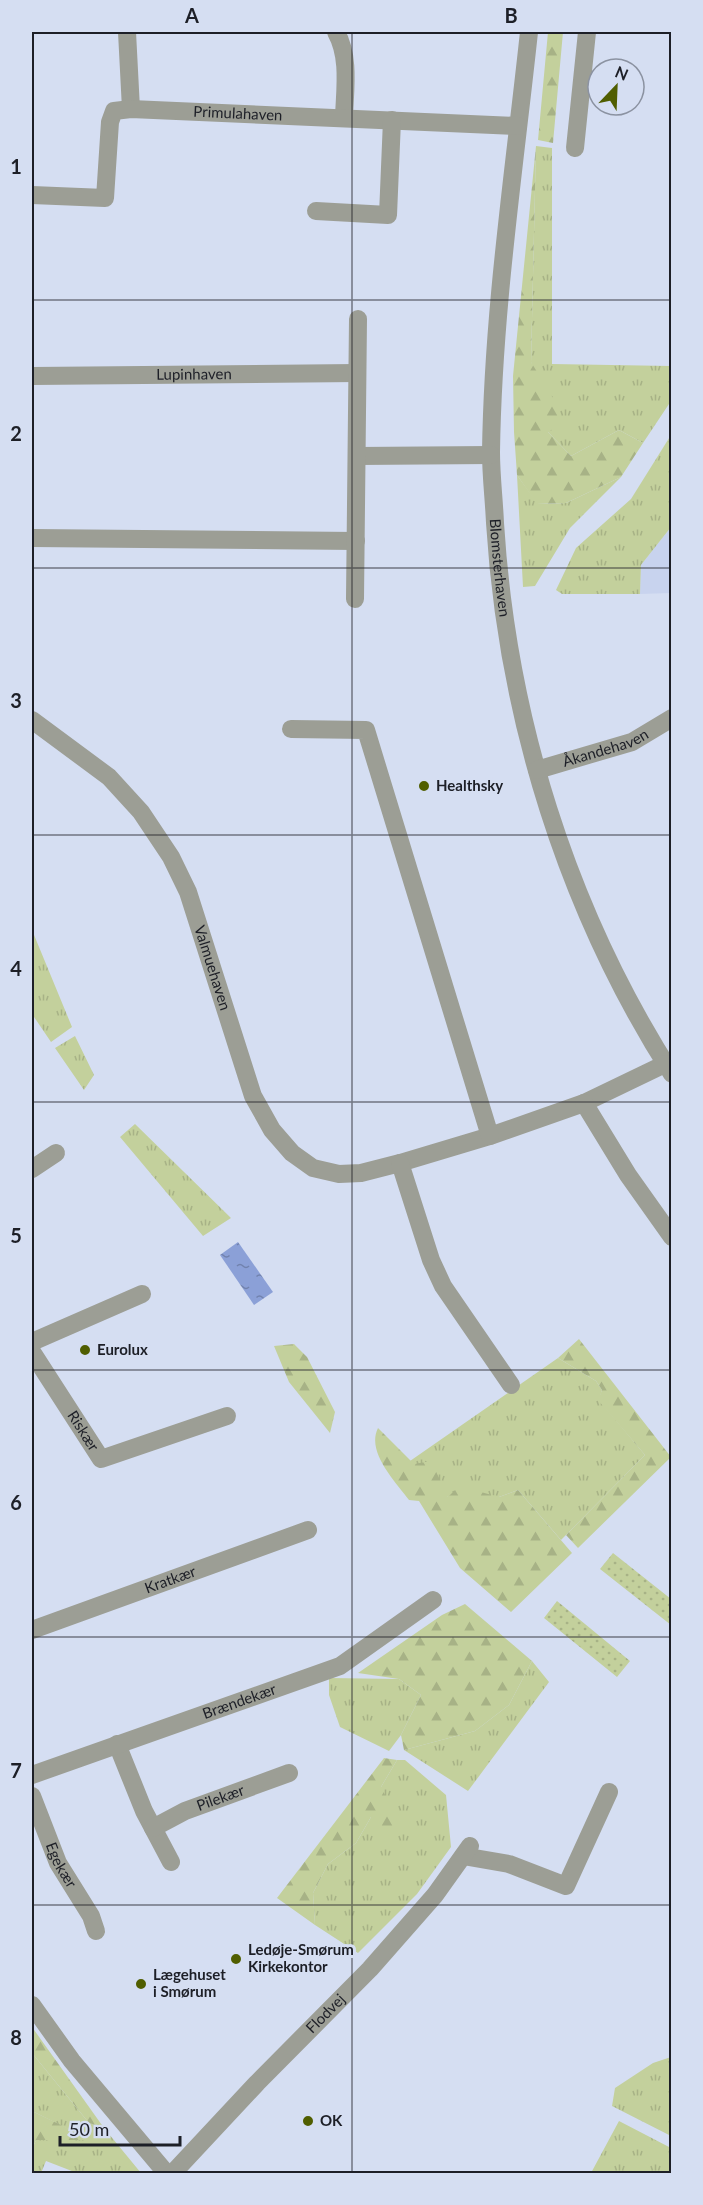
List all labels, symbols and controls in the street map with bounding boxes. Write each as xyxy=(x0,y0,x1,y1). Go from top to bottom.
text: A xyxy=(184,3,199,27)
text: B xyxy=(504,3,518,27)
north arrow xyxy=(586,57,646,117)
text: N xyxy=(613,62,631,84)
street label: Primulahaven xyxy=(193,102,283,124)
text: 1 xyxy=(10,154,22,178)
street label: Lupinhaven xyxy=(156,364,232,383)
text: 2 xyxy=(10,421,22,445)
street label: Blomsterhaven xyxy=(487,518,514,618)
text: 3 xyxy=(10,688,22,712)
street label: Åkandehaven xyxy=(560,724,651,770)
place label: Healthsky xyxy=(436,776,503,794)
marker: Healthsky xyxy=(417,779,431,793)
street label: Valmuehaven xyxy=(191,923,235,1012)
text: 4 xyxy=(10,956,22,980)
text: 5 xyxy=(10,1223,22,1247)
place label: Eurolux xyxy=(97,1340,148,1358)
marker: Eurolux xyxy=(78,1343,92,1357)
street label: Riskær xyxy=(64,1407,104,1455)
text: 6 xyxy=(10,1490,22,1514)
street label: Kratkær xyxy=(142,1561,198,1597)
street label: Brændekær xyxy=(200,1679,279,1722)
text: 7 xyxy=(10,1758,22,1782)
street label: Pilekær xyxy=(194,1780,247,1814)
street label: Egekær xyxy=(43,1839,81,1891)
place label: Ledøje-Smørum Kirkekontor xyxy=(248,1940,354,1975)
marker: Ledøje-Smørum Kirkekontor xyxy=(229,1952,243,1966)
place label: Lægehuset i Smørum xyxy=(153,1965,226,2000)
marker: Lægehuset i Smørum xyxy=(134,1977,148,1991)
street label: Flodvej xyxy=(302,1990,348,2036)
text: 8 xyxy=(10,2025,22,2049)
scale bar xyxy=(60,2109,180,2147)
place label: OK xyxy=(320,2111,343,2129)
marker: OK xyxy=(301,2114,315,2128)
text: 50 m xyxy=(69,2118,109,2140)

